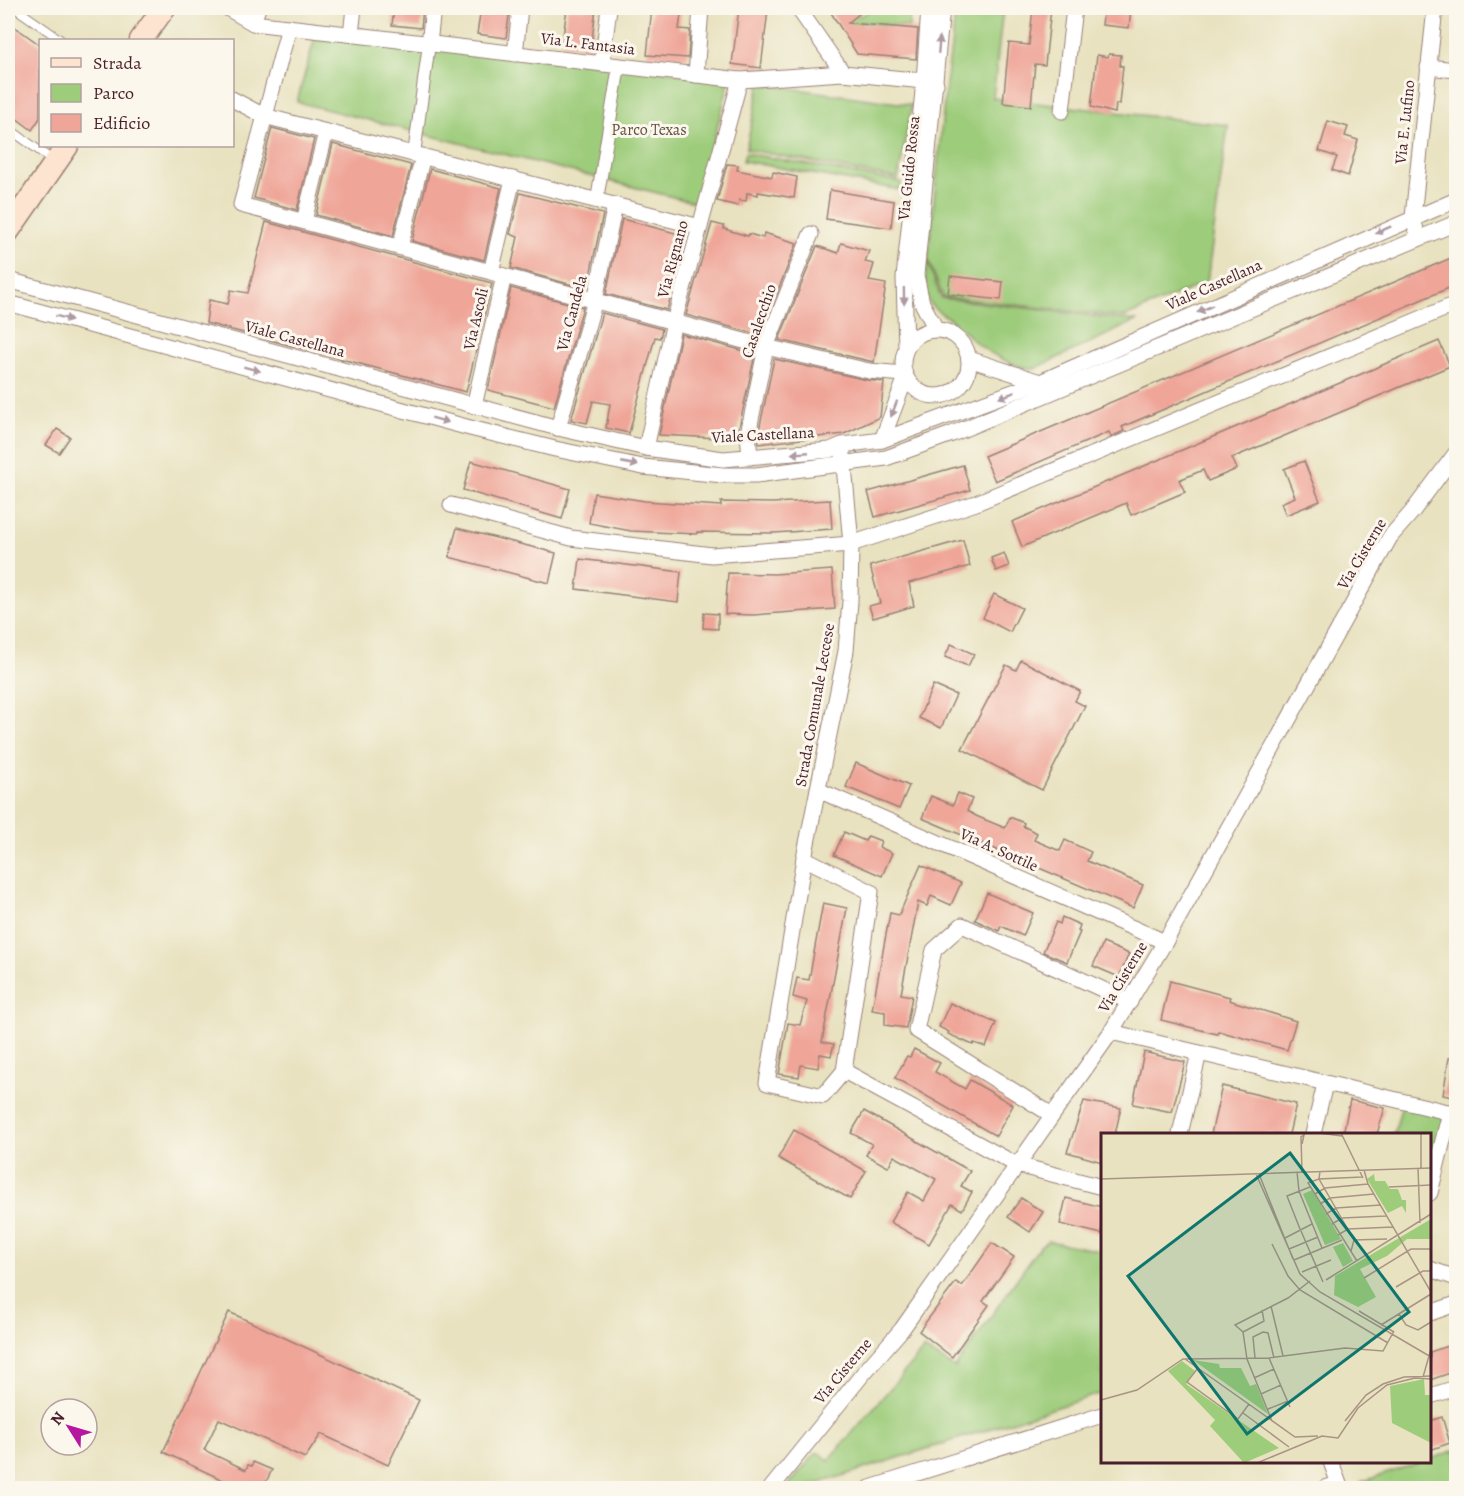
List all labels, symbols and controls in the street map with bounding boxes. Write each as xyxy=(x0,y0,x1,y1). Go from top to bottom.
street label: Via L. Fantasia xyxy=(539,27,637,61)
one-way arrow xyxy=(934,35,944,54)
legend xyxy=(39,39,234,147)
text: Strada xyxy=(93,51,142,75)
street label: Via E. Lufino xyxy=(1390,79,1420,166)
text: Parco xyxy=(93,81,134,105)
text: Edificio xyxy=(93,111,150,135)
street label: Via Guido Rossa xyxy=(892,114,925,222)
park label: Parco Texas xyxy=(611,119,687,141)
street label: Via Rignano xyxy=(652,218,694,301)
one-way arrow xyxy=(1374,225,1392,235)
street label: Viale Castellana xyxy=(1161,254,1266,316)
street label: Via Candela xyxy=(551,272,593,354)
street label: Casalecchio xyxy=(736,281,782,361)
street label: Via Ascoli xyxy=(458,286,494,353)
one-way arrow xyxy=(900,286,909,305)
one-way arrow xyxy=(1195,304,1213,314)
one-way arrow xyxy=(55,314,73,324)
street label: Viale Castellana xyxy=(241,315,348,363)
one-way arrow xyxy=(243,365,261,374)
one-way arrow xyxy=(997,390,1015,400)
one-way arrow xyxy=(889,400,899,418)
one-way arrow xyxy=(432,416,450,425)
street label: Viale Castellana xyxy=(710,421,816,449)
one-way arrow xyxy=(790,448,809,458)
one-way arrow xyxy=(621,460,640,469)
street label: Via Cisterne xyxy=(1332,514,1392,595)
street label: Strada Comunale Leccese xyxy=(790,622,840,788)
street label: Via A. Sottile xyxy=(955,823,1042,877)
street label: Via Cisterne xyxy=(1093,937,1153,1018)
inset map xyxy=(1101,1133,1431,1463)
street label: Via Cisterne xyxy=(808,1334,877,1409)
north arrow xyxy=(39,1397,99,1457)
text: N xyxy=(46,1407,70,1430)

